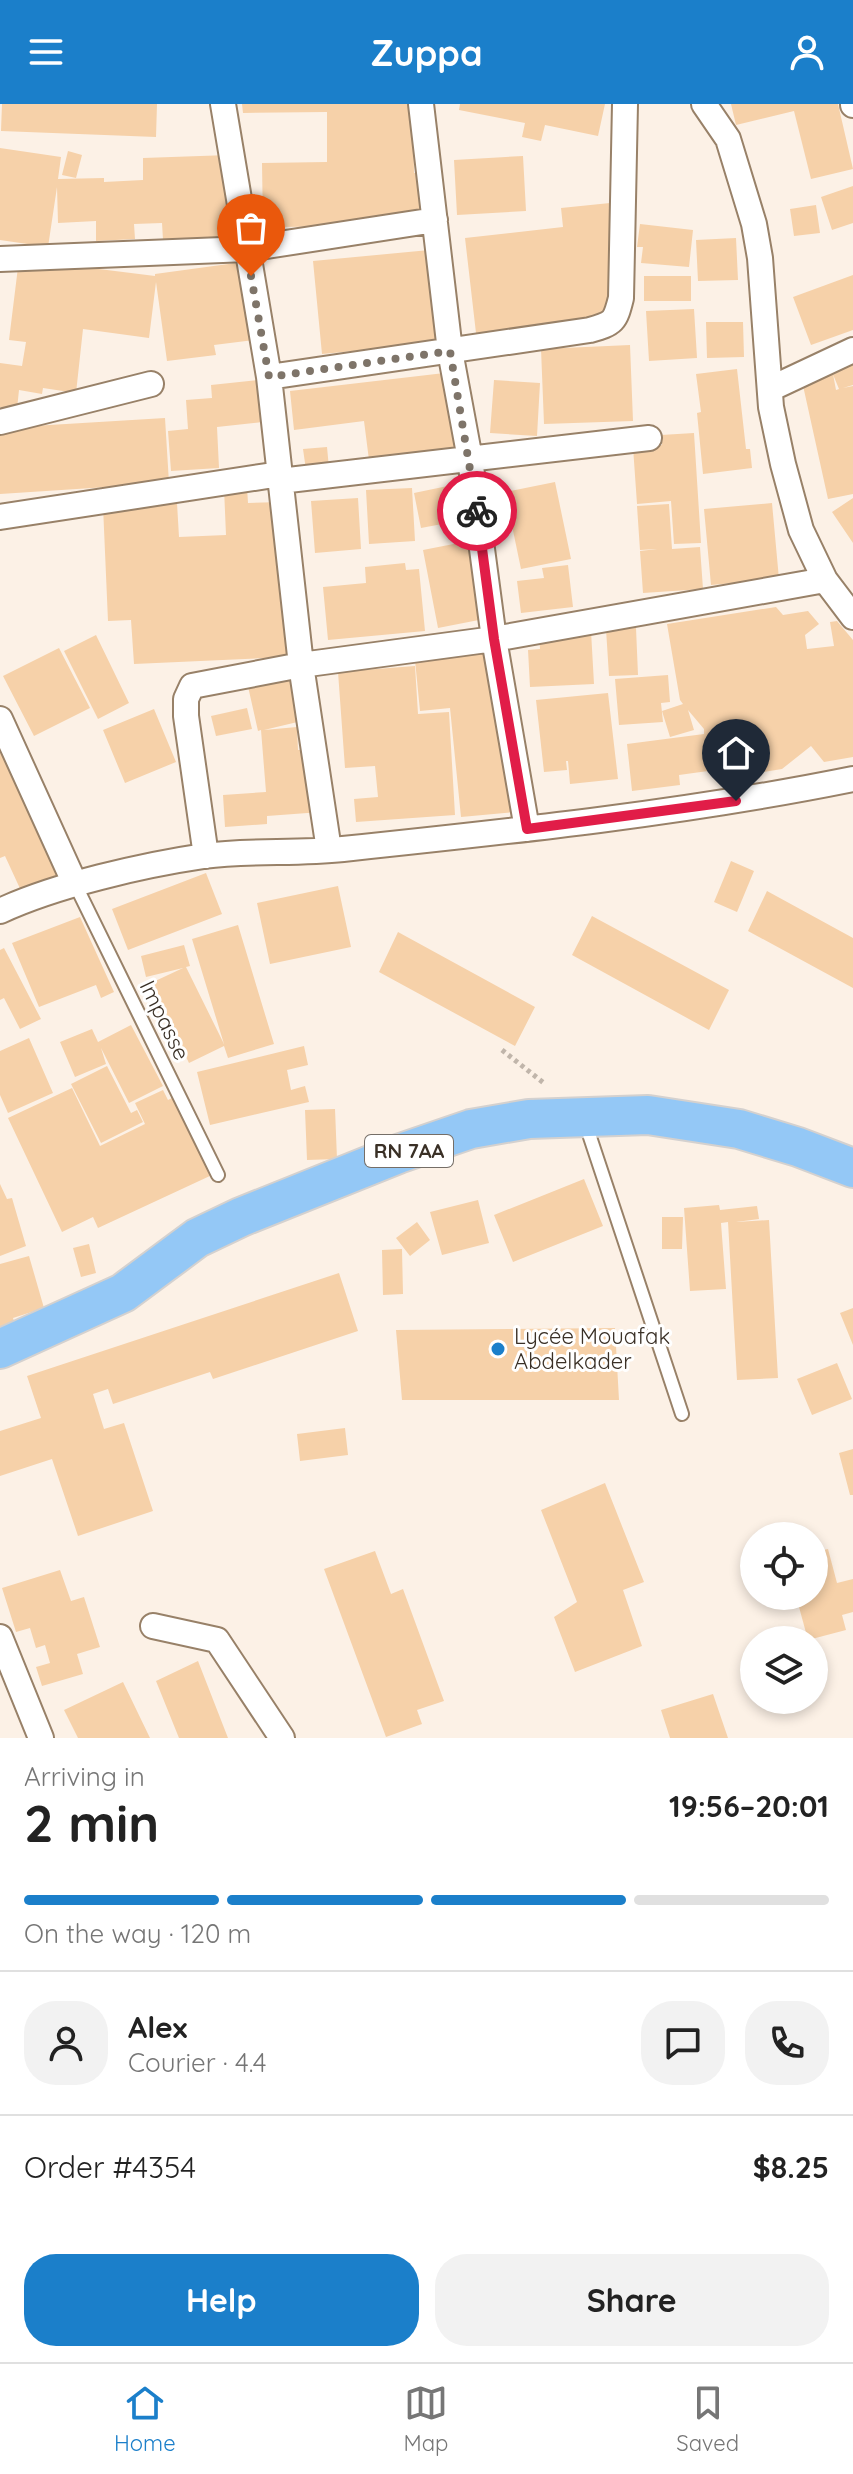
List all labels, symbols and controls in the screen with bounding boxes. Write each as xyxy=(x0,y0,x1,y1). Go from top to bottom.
icon: menu xyxy=(24,30,68,74)
text: Zuppa xyxy=(370,30,483,75)
icon: person xyxy=(785,30,829,74)
pin xyxy=(217,194,285,276)
icon: bag xyxy=(229,206,273,250)
courier xyxy=(437,471,517,551)
icon: bike xyxy=(455,489,499,533)
pin xyxy=(702,719,770,801)
icon: home xyxy=(714,731,758,775)
street label: Impasse xyxy=(134,976,196,1064)
road number: RN 7AA xyxy=(365,1135,453,1167)
place label: Lycée Mouafak Abdelkader xyxy=(514,1322,670,1375)
marker: Lycée Mouafak Abdelkader xyxy=(489,1340,507,1358)
map controls xyxy=(740,1522,828,1714)
button: locate xyxy=(740,1522,828,1610)
button: layers xyxy=(740,1626,828,1714)
text: Arriving in xyxy=(24,1760,145,1793)
text: 19:56–20:01 xyxy=(669,1787,829,1825)
text: 2 min xyxy=(24,1790,159,1855)
text: On the way · 120 m xyxy=(24,1917,251,1950)
button: person xyxy=(24,2001,108,2085)
button: chat xyxy=(641,2001,725,2085)
button: phone xyxy=(745,2001,829,2085)
text: Alex xyxy=(128,2008,187,2046)
text: Courier · 4.4 xyxy=(128,2046,266,2079)
text: Order #4354 xyxy=(24,2148,196,2186)
text: $8.25 xyxy=(753,2148,829,2186)
button: Help xyxy=(24,2254,419,2346)
button: Share xyxy=(435,2254,829,2346)
tab: Home xyxy=(114,2381,176,2457)
tab: Map xyxy=(404,2381,448,2457)
tab: Saved xyxy=(676,2381,739,2457)

